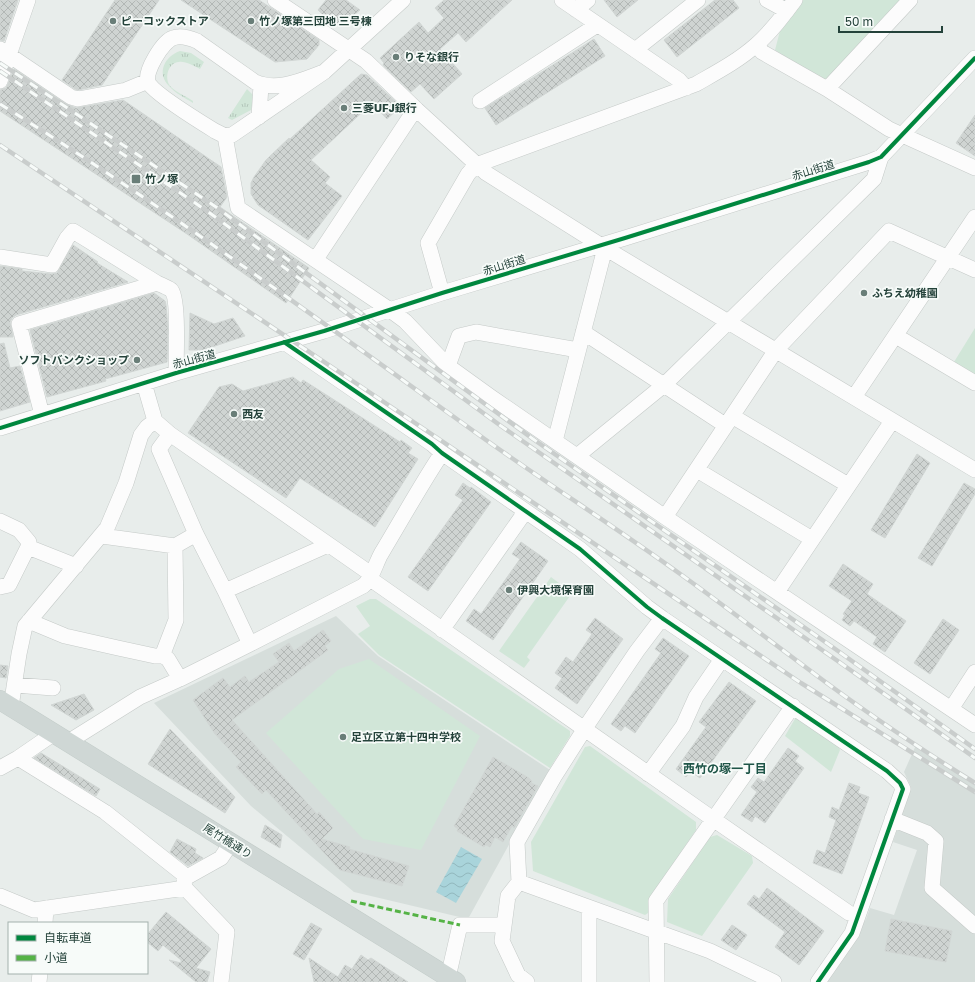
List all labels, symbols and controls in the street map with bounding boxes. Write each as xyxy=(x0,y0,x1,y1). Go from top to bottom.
scale bar xyxy=(839,8,942,34)
place label: ピーコックストア xyxy=(121,14,209,27)
place label: 竹ノ塚第三団地 三号棟 xyxy=(259,14,372,27)
text: 50 m xyxy=(845,14,873,29)
marker: ピーコックストア xyxy=(108,16,118,26)
marker: 竹ノ塚第三団地 三号棟 xyxy=(246,16,256,26)
place label: りそな銀行 xyxy=(404,50,459,63)
marker: りそな銀行 xyxy=(391,52,401,62)
place label: 三菱UFJ銀行 xyxy=(352,101,417,114)
marker: 三菱UFJ銀行 xyxy=(339,103,349,113)
street label: 赤山街道 xyxy=(790,157,836,182)
place label: 竹ノ塚 xyxy=(145,172,179,185)
marker: 竹ノ塚 xyxy=(130,173,142,185)
street label: 赤山街道 xyxy=(481,252,527,277)
place label: ふちえ幼稚園 xyxy=(872,286,938,299)
marker: ふちえ幼稚園 xyxy=(859,288,869,298)
street label: 赤山街道 xyxy=(171,347,217,370)
place label: ソフトバンクショップ xyxy=(18,353,129,366)
marker: ソフトバンクショップ xyxy=(132,355,142,365)
place label: 西友 xyxy=(242,407,264,420)
marker: 西友 xyxy=(229,409,239,419)
place label: 伊興大境保育園 xyxy=(517,583,594,596)
marker: 伊興大境保育園 xyxy=(504,585,514,595)
place label: 足立区立第十四中学校 xyxy=(351,730,461,743)
marker: 足立区立第十四中学校 xyxy=(338,732,348,742)
district label: 西竹の塚一丁目 xyxy=(683,761,767,776)
street label: 尾竹橋通り xyxy=(201,820,255,861)
legend xyxy=(8,922,148,974)
text: 自転車道 xyxy=(44,930,92,945)
text: 小道 xyxy=(44,950,68,965)

